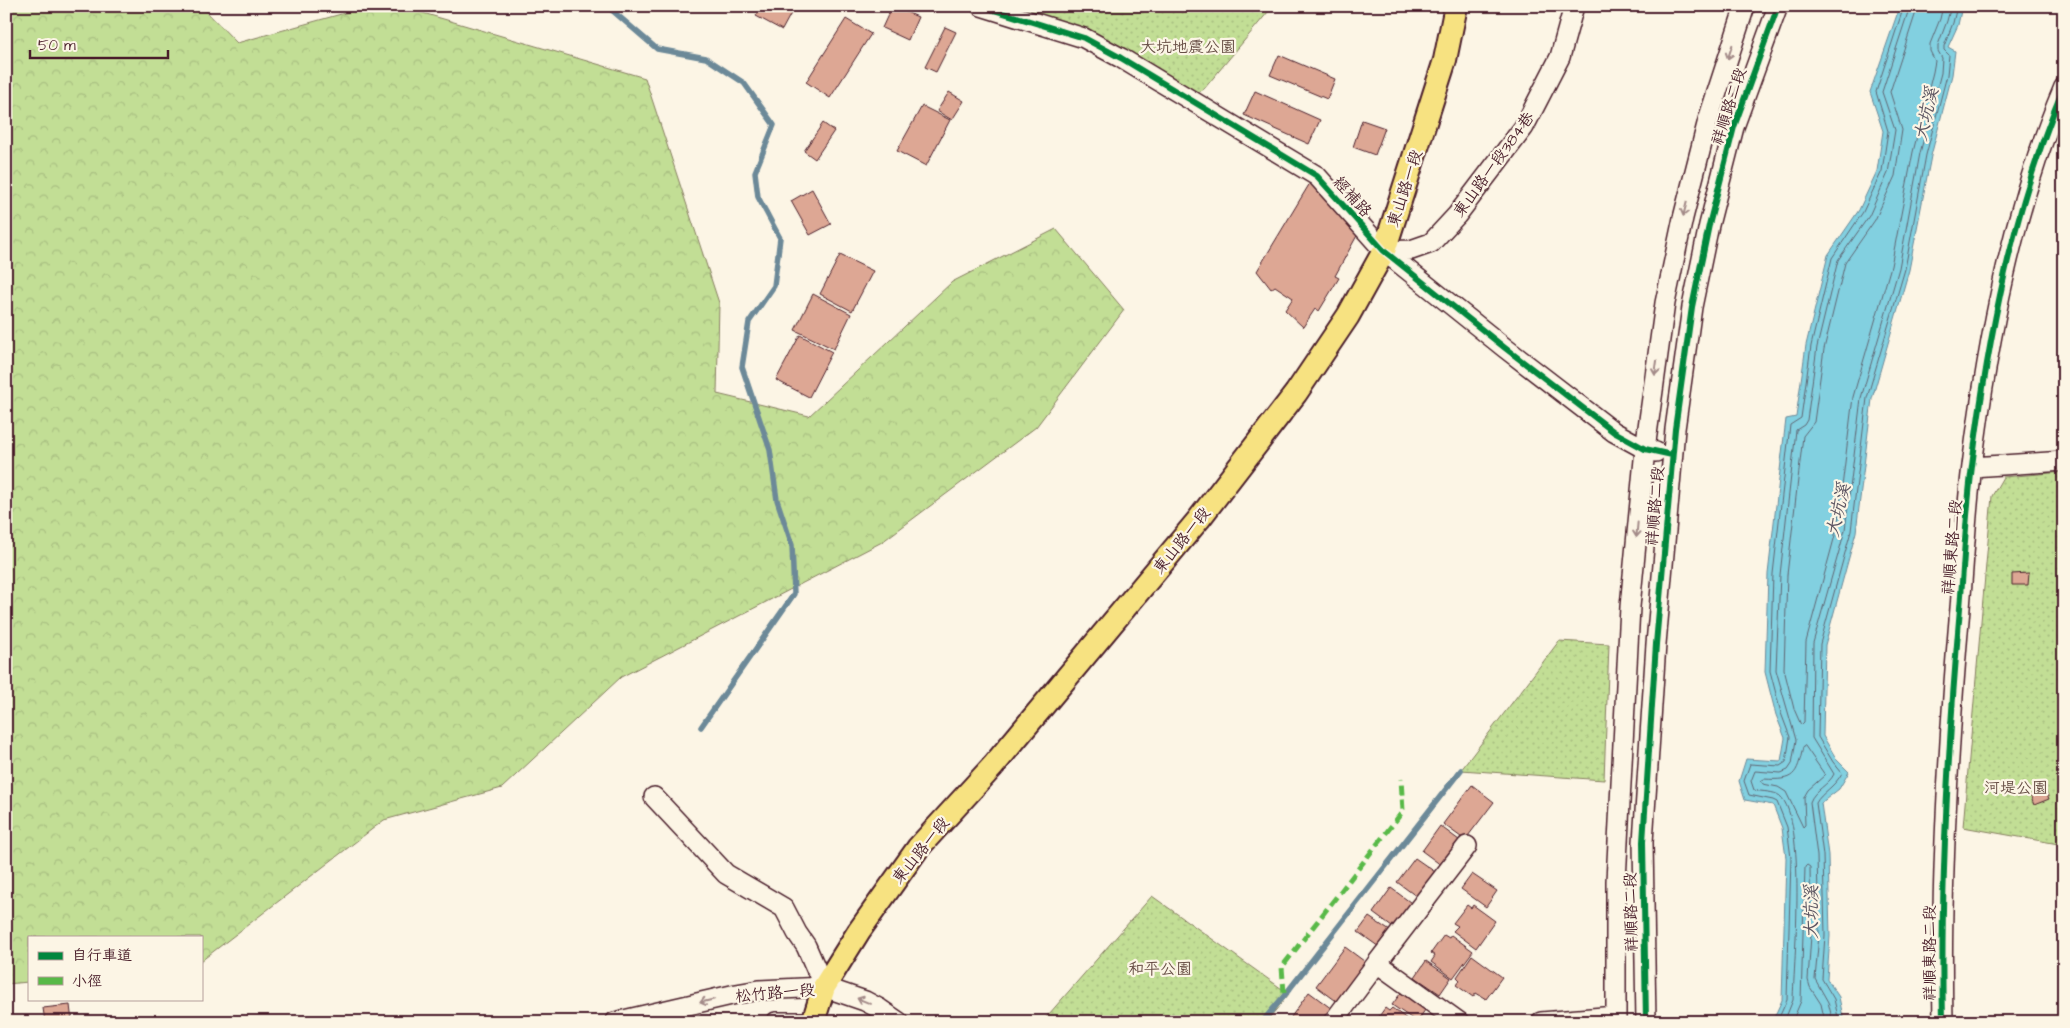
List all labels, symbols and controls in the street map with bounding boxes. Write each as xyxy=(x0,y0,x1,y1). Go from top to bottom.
scale bar xyxy=(30,28,168,60)
text: 50 m xyxy=(38,35,76,56)
park label: 大坑地震公園 xyxy=(1140,36,1236,58)
one-way arrow xyxy=(1724,44,1734,60)
street label: 祥順路二段 xyxy=(1706,65,1752,148)
water label: 大坑溪 xyxy=(1908,84,1945,143)
street label: 東山路一段384巷 xyxy=(1448,107,1540,222)
street label: 東山路一段 xyxy=(1382,147,1428,230)
street label: 經補路 xyxy=(1328,171,1376,222)
one-way arrow xyxy=(1680,200,1689,216)
one-way arrow xyxy=(1651,360,1661,376)
street label: 祥順路二段 xyxy=(1641,465,1669,547)
water label: 大坑溪 xyxy=(1820,480,1857,539)
street label: 祥順東路二段 xyxy=(1937,498,1967,596)
street label: 東山路一段 xyxy=(1148,503,1216,579)
one-way arrow xyxy=(1632,521,1641,537)
park label: 河堤公園 xyxy=(1984,777,2048,799)
street label: 東山路一段 xyxy=(887,813,955,889)
street label: 祥順路二段 xyxy=(1619,872,1643,952)
water label: 大坑溪 xyxy=(1799,884,1824,939)
street label: 祥順東路二段 xyxy=(1919,905,1941,1001)
legend xyxy=(28,936,202,1000)
text: 自行車道 xyxy=(72,945,132,966)
park label: 和平公園 xyxy=(1128,958,1192,980)
text: 小徑 xyxy=(72,971,102,992)
street label: 松竹路一段 xyxy=(734,979,816,1007)
one-way arrow xyxy=(856,996,872,1005)
one-way arrow xyxy=(699,997,715,1006)

